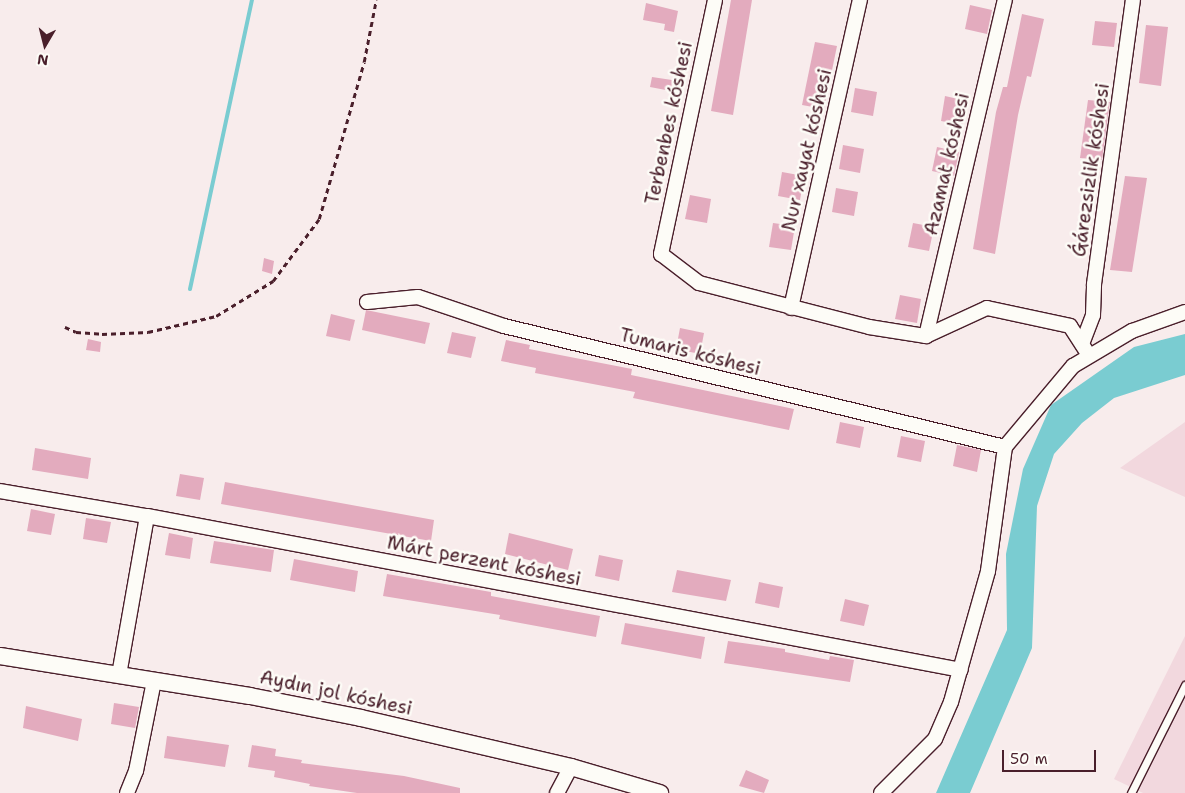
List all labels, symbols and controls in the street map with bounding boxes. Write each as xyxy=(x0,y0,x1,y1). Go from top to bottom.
north arrow xyxy=(20,20,70,70)
street label: Terbenbes kóshesi xyxy=(641,40,697,206)
text: N xyxy=(36,50,50,70)
street label: Nur xayat kóshesi xyxy=(777,67,837,233)
street label: Ǵárezsizlik kóshesi xyxy=(1068,82,1114,258)
street label: Azamat kóshesi xyxy=(920,91,974,237)
street label: Tumaris kóshesi xyxy=(617,323,763,381)
street label: Márt perzent kóshesi xyxy=(385,531,583,591)
street label: Aydın jol kóshesi xyxy=(258,666,414,720)
scale bar xyxy=(1005,740,1099,772)
text: 50 m xyxy=(1010,749,1048,769)

